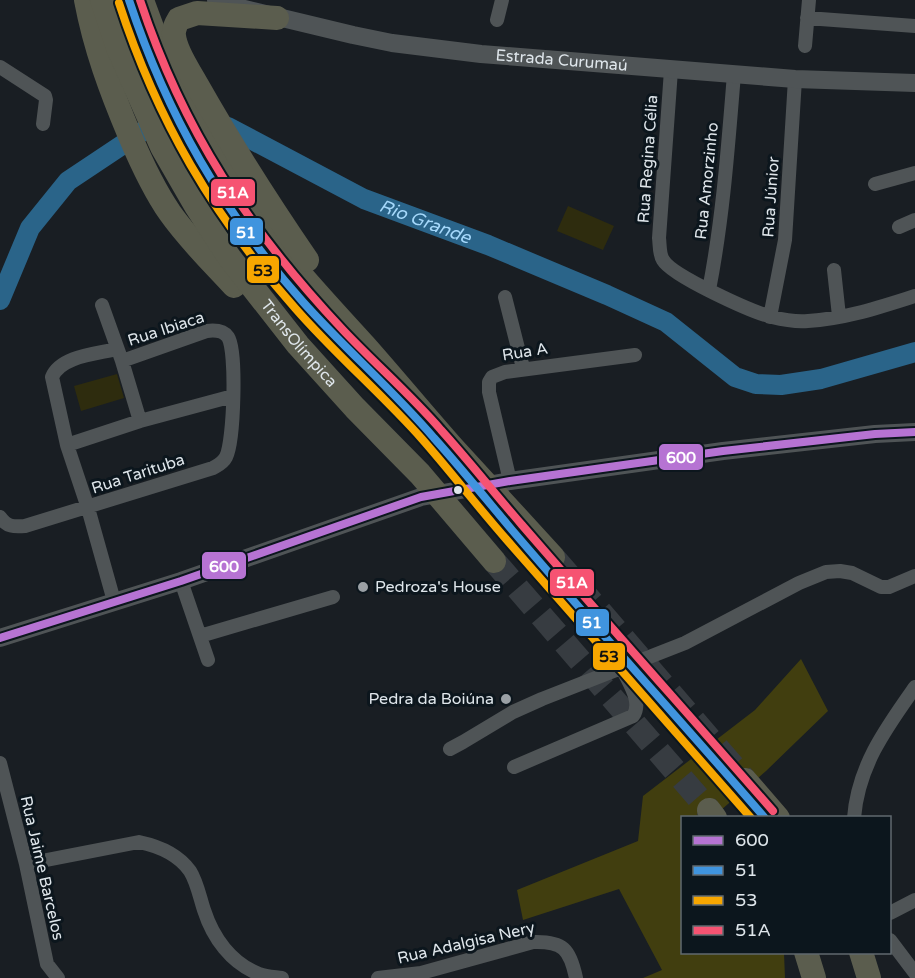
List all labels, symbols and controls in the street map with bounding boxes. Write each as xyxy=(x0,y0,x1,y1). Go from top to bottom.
street label: Estrada Curumaú xyxy=(495,45,628,76)
street label: Rua Regina Célia xyxy=(634,94,662,224)
street label: Rua Amorzinho xyxy=(691,121,723,241)
street label: Rua Júnior xyxy=(758,155,784,238)
line badge: 51A xyxy=(210,178,256,207)
text: 51A xyxy=(217,183,249,203)
water label: Rio Grande xyxy=(376,195,475,249)
line badge: 51 xyxy=(229,217,264,246)
text: 51 xyxy=(236,223,256,243)
line badge: 53 xyxy=(246,255,280,284)
text: 53 xyxy=(253,261,273,281)
street label: TransOlímpica xyxy=(256,296,341,391)
street label: Rua Ibiaca xyxy=(125,307,207,351)
street label: Rua A xyxy=(501,338,549,365)
line badge: 600 xyxy=(658,443,704,471)
text: 600 xyxy=(666,448,696,468)
street label: Rua Tarituba xyxy=(89,450,187,498)
unlabelled marker xyxy=(452,484,464,496)
line badge: 600 xyxy=(201,551,247,580)
text: 600 xyxy=(209,557,239,577)
line badge: 51A xyxy=(549,568,595,597)
text: 51A xyxy=(556,573,588,593)
place label: Pedroza's House xyxy=(375,577,501,597)
marker: Pedroza's House xyxy=(356,580,370,594)
line badge: 51 xyxy=(575,608,610,637)
text: 51 xyxy=(582,613,602,633)
line badge: 53 xyxy=(592,642,626,671)
text: 53 xyxy=(599,647,619,667)
place label: Pedra da Boiúna xyxy=(369,689,494,709)
marker: Pedra da Boiúna xyxy=(499,692,513,706)
street label: Rua Jaime Barcelos xyxy=(16,794,68,942)
legend xyxy=(681,816,891,954)
text: 600 xyxy=(735,829,769,851)
text: 51 xyxy=(735,859,758,881)
text: 53 xyxy=(735,889,758,911)
street label: Rua Adalgisa Nery xyxy=(395,917,537,969)
text: 51A xyxy=(735,919,771,941)

